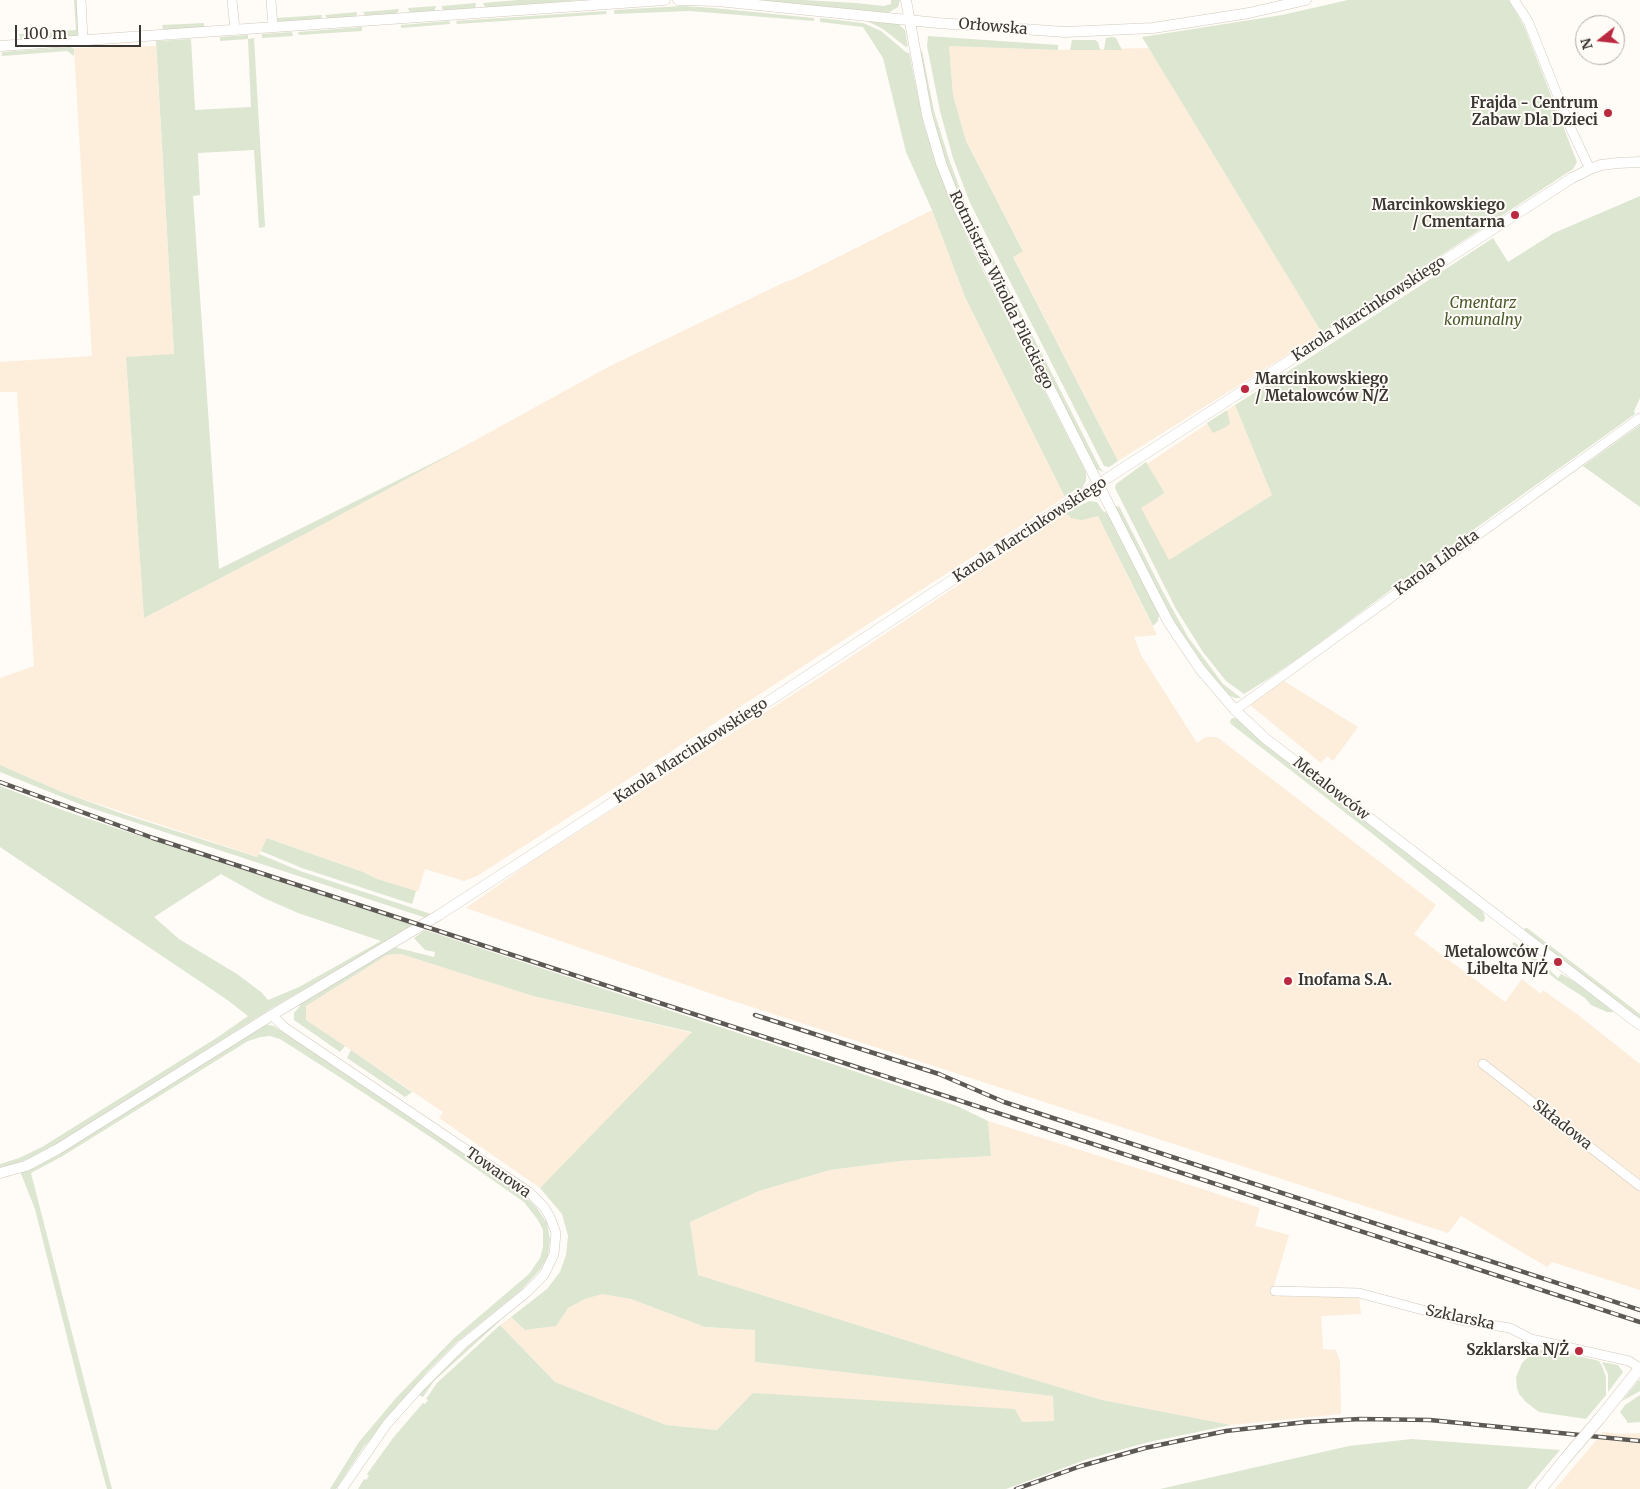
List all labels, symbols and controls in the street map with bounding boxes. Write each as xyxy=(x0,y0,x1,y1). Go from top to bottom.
scale bar xyxy=(18,15,144,47)
street label: Orłowska xyxy=(958,15,1028,39)
north arrow xyxy=(1575,15,1625,65)
text: 100 m xyxy=(23,24,67,43)
text: N xyxy=(1576,36,1597,52)
place label: Frajda - Centrum Zabaw Dla Dzieci xyxy=(1470,95,1598,130)
marker: Frajda - Centrum Zabaw Dla Dzieci xyxy=(1602,107,1614,119)
street label: Rotmistrza Witolda Pileckiego xyxy=(945,188,1057,392)
place label: Marcinkowskiego / Cmentarna xyxy=(1372,197,1505,232)
marker: Marcinkowskiego / Cmentarna xyxy=(1509,209,1521,221)
street label: Karola Marcinkowskiego xyxy=(1289,253,1449,365)
park label: Cmentarz komunalny xyxy=(1444,295,1522,330)
place label: Marcinkowskiego / Metalowców N/Ż xyxy=(1255,371,1388,406)
marker: Marcinkowskiego / Metalowców N/Ż xyxy=(1239,383,1251,395)
street label: Karola Marcinkowskiego xyxy=(950,474,1110,586)
street label: Karola Libelta xyxy=(1391,526,1483,600)
street label: Karola Marcinkowskiego xyxy=(611,695,771,807)
street label: Metalowców xyxy=(1289,754,1373,824)
place label: Metalowców / Libelta N/Ż xyxy=(1445,944,1548,979)
marker: Metalowców / Libelta N/Ż xyxy=(1552,956,1564,968)
place label: Inofama S.A. xyxy=(1298,972,1392,990)
marker: Inofama S.A. xyxy=(1282,975,1294,987)
street label: Składowa xyxy=(1529,1096,1595,1154)
street label: Towarowa xyxy=(462,1144,534,1202)
street label: Szklarska xyxy=(1424,1302,1496,1334)
place label: Szklarska N/Ż xyxy=(1466,1342,1569,1360)
marker: Szklarska N/Ż xyxy=(1573,1345,1585,1357)

